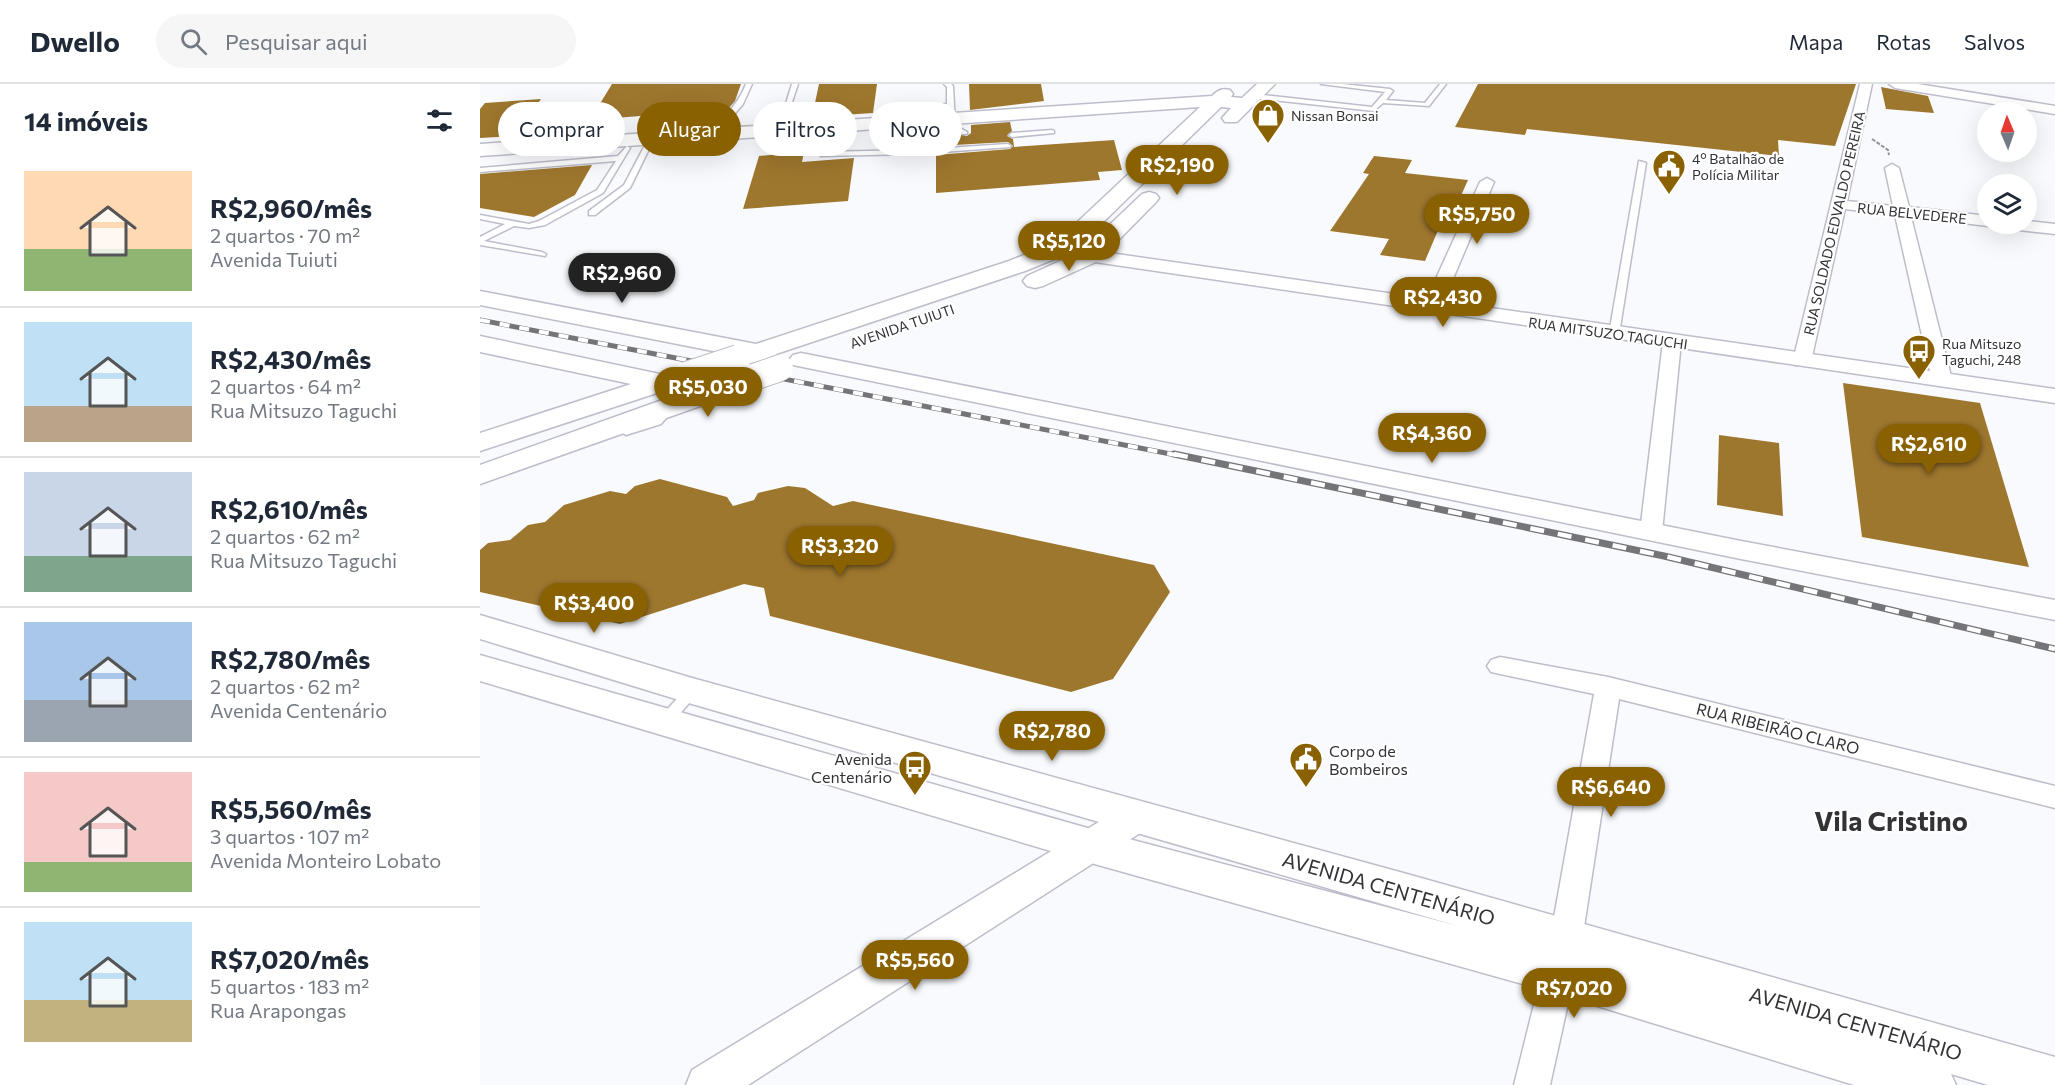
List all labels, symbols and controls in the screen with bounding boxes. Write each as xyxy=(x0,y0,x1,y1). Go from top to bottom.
search box xyxy=(156,14,576,68)
text: Dwello xyxy=(30,24,120,58)
icon: search xyxy=(177,25,210,58)
text: Pesquisar aqui xyxy=(225,28,368,55)
text: Mapa xyxy=(1789,29,1843,54)
text: Rotas xyxy=(1876,29,1931,54)
text: Salvos xyxy=(1964,29,2025,54)
shop icon: Nissan Bonsai xyxy=(1250,97,1286,144)
chip: Comprar xyxy=(498,102,625,156)
chip: Alugar xyxy=(637,102,741,156)
chip: Filtros xyxy=(753,102,857,156)
chip: Novo xyxy=(869,102,962,156)
north arrow xyxy=(1977,102,2037,162)
map controls xyxy=(1977,102,2037,234)
icon: filters xyxy=(423,104,456,137)
text: 14 imóveis xyxy=(24,105,148,136)
place label: Nissan Bonsai xyxy=(1291,107,1379,124)
street label: RUA SOLDADO EDVALDO PEREIRA xyxy=(1800,109,1868,337)
pin: R$2,190 xyxy=(1122,145,1232,196)
public building icon: 4º Batalhão de Polícia Militar xyxy=(1651,148,1687,195)
place label: 4º Batalhão de Polícia Militar xyxy=(1692,150,1784,183)
text: R$2,190 xyxy=(1140,152,1214,176)
button: layers xyxy=(1977,174,2037,234)
text: R$2,960/mês xyxy=(210,192,372,223)
pin: R$5,750 xyxy=(1422,194,1532,245)
icon: home xyxy=(72,195,144,267)
street label: RUA BELVEDERE xyxy=(1857,199,1967,227)
text: R$5,750 xyxy=(1438,201,1516,225)
pin: R$5,120 xyxy=(1014,221,1124,272)
text: 2 quartos · 70 m² xyxy=(210,223,360,247)
text: R$5,120 xyxy=(1032,228,1106,252)
text: Avenida Tuiuti xyxy=(210,247,338,271)
pin: R$2,960 xyxy=(567,253,677,304)
text: R$2,960 xyxy=(582,260,662,284)
pin: R$2,430 xyxy=(1388,277,1498,328)
text: R$2,430 xyxy=(1404,284,1482,308)
street label: AVENIDA TUIUTI xyxy=(847,300,957,352)
street label: RUA MITSUZO TAGUCHI xyxy=(1527,313,1689,353)
bus stop icon: Rua Mitsuzo Taguchi, 248 xyxy=(1901,333,1937,380)
place label: Rua Mitsuzo Taguchi, 248 xyxy=(1942,335,2021,368)
text: R$2,430/mês xyxy=(210,343,371,374)
icon: home xyxy=(72,346,144,418)
pin: R$5,030 xyxy=(653,367,763,418)
text: 2 quartos · 64 m² xyxy=(210,374,361,398)
text: R$5,030 xyxy=(668,374,748,398)
text: Rua Mitsuzo Taguchi xyxy=(210,398,397,422)
pin: R$4,360 xyxy=(1377,413,1487,464)
text: R$4,360 xyxy=(1392,420,1472,444)
pin: R$2,610 xyxy=(1874,424,1984,475)
text: R$2,610 xyxy=(1891,431,1967,455)
text: R$2,610/mês xyxy=(210,493,368,524)
icon: home xyxy=(72,496,144,568)
text: 2 quartos · 62 m² xyxy=(210,524,360,548)
pin: R$3,320 xyxy=(785,526,895,577)
text: R$3,320 xyxy=(801,533,879,557)
text: Rua Mitsuzo Taguchi xyxy=(210,548,397,572)
pin: R$3,400 xyxy=(539,583,649,634)
text: R$3,400 xyxy=(554,590,634,614)
text: R$2,780/mês xyxy=(210,643,370,674)
icon: home xyxy=(72,646,144,718)
text: 2 quartos · 62 m² xyxy=(210,674,360,698)
text: Avenida Centenário xyxy=(210,698,387,722)
street label: RUA RIBEIRÃO CLARO xyxy=(1695,699,1861,757)
pin: R$2,780 xyxy=(997,711,1107,762)
text: R$2,780 xyxy=(1013,718,1091,742)
public building icon: Corpo de Bombeiros xyxy=(1288,741,1324,788)
place label: Corpo de Bombeiros xyxy=(1329,741,1408,778)
place label: Avenida Centenário xyxy=(811,749,892,786)
bus stop icon: Avenida Centenário xyxy=(897,749,933,796)
pin: R$6,640 xyxy=(1556,767,1666,818)
text: R$6,640 xyxy=(1571,774,1651,798)
text: R$5,560/mês xyxy=(210,793,372,824)
icon: home xyxy=(72,796,144,868)
district label: Vila Cristino xyxy=(1814,804,1968,837)
text: 3 quartos · 107 m² xyxy=(210,824,369,848)
street label: AVENIDA CENTENÁRIO xyxy=(1280,846,1498,930)
text: Avenida Monteiro Lobato xyxy=(210,848,441,872)
pin: R$5,560 xyxy=(860,940,970,991)
text: R$7,020/mês xyxy=(210,943,369,974)
icon: home xyxy=(72,946,144,1018)
text: R$5,560 xyxy=(876,947,955,971)
pin: R$7,020 xyxy=(1519,968,1629,1019)
text: 5 quartos · 183 m² xyxy=(210,974,369,998)
text: R$7,020 xyxy=(1535,975,1613,999)
street label: AVENIDA CENTENÁRIO xyxy=(1747,981,1965,1065)
text: Rua Arapongas xyxy=(210,998,346,1022)

